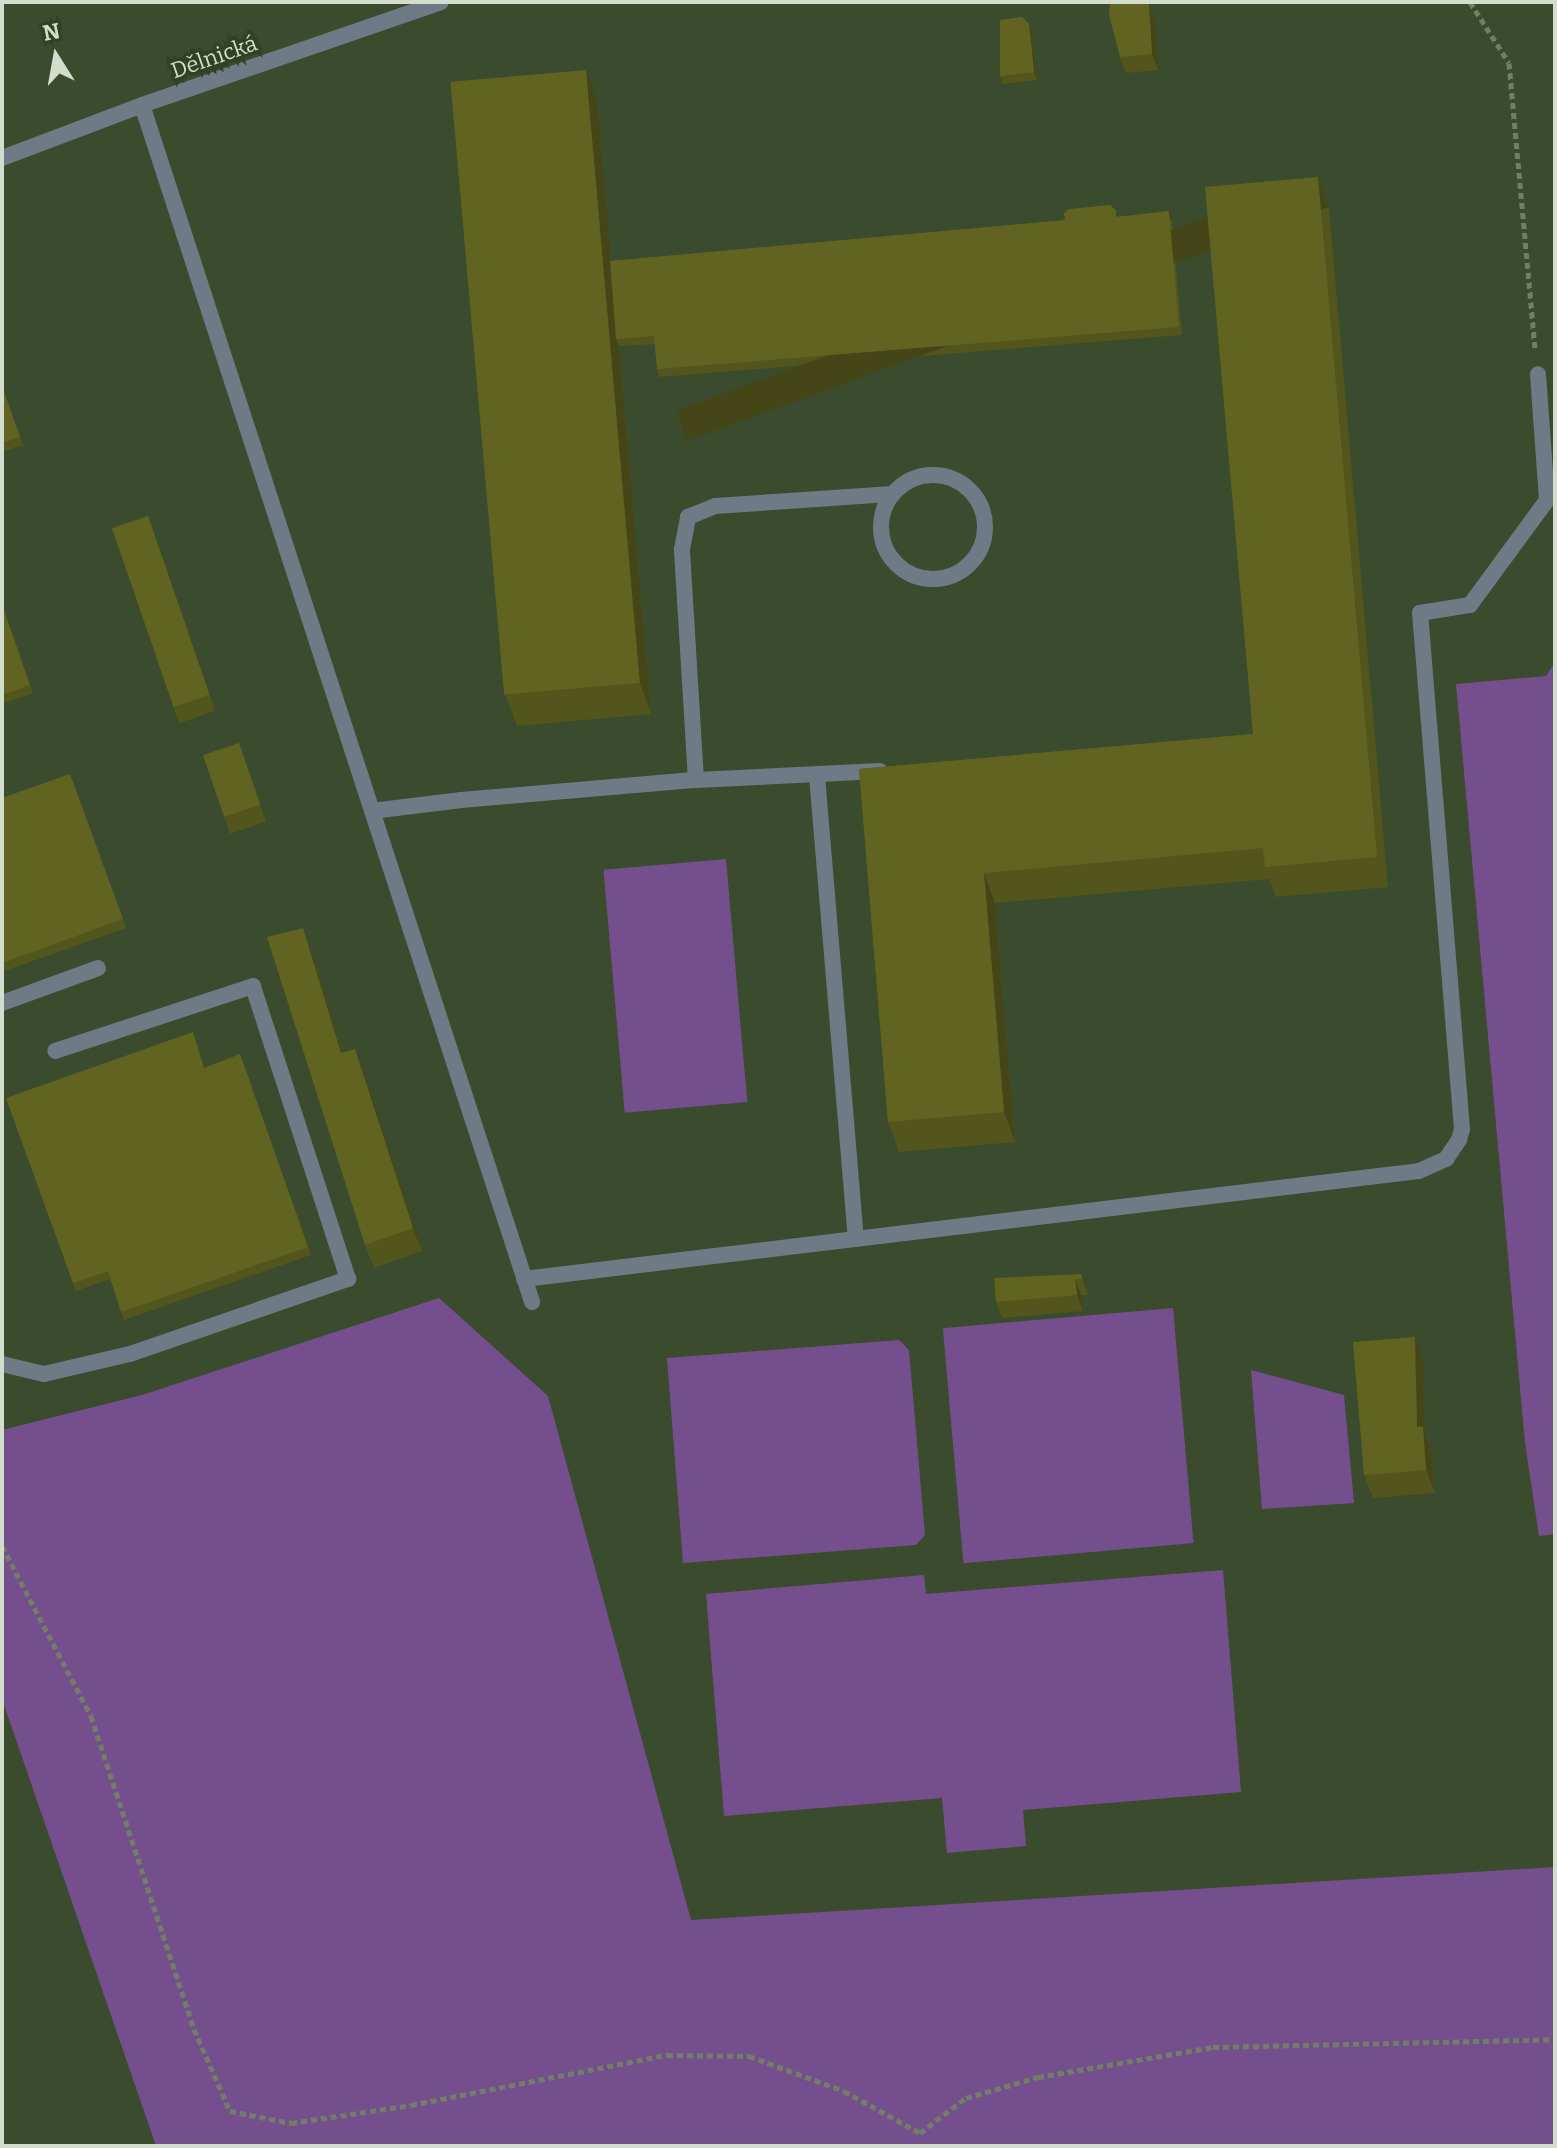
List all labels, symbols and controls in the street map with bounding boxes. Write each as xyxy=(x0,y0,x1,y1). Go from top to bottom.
north arrow xyxy=(16,16,96,96)
text: N xyxy=(40,17,62,47)
street label: Dělnická xyxy=(167,30,261,84)

